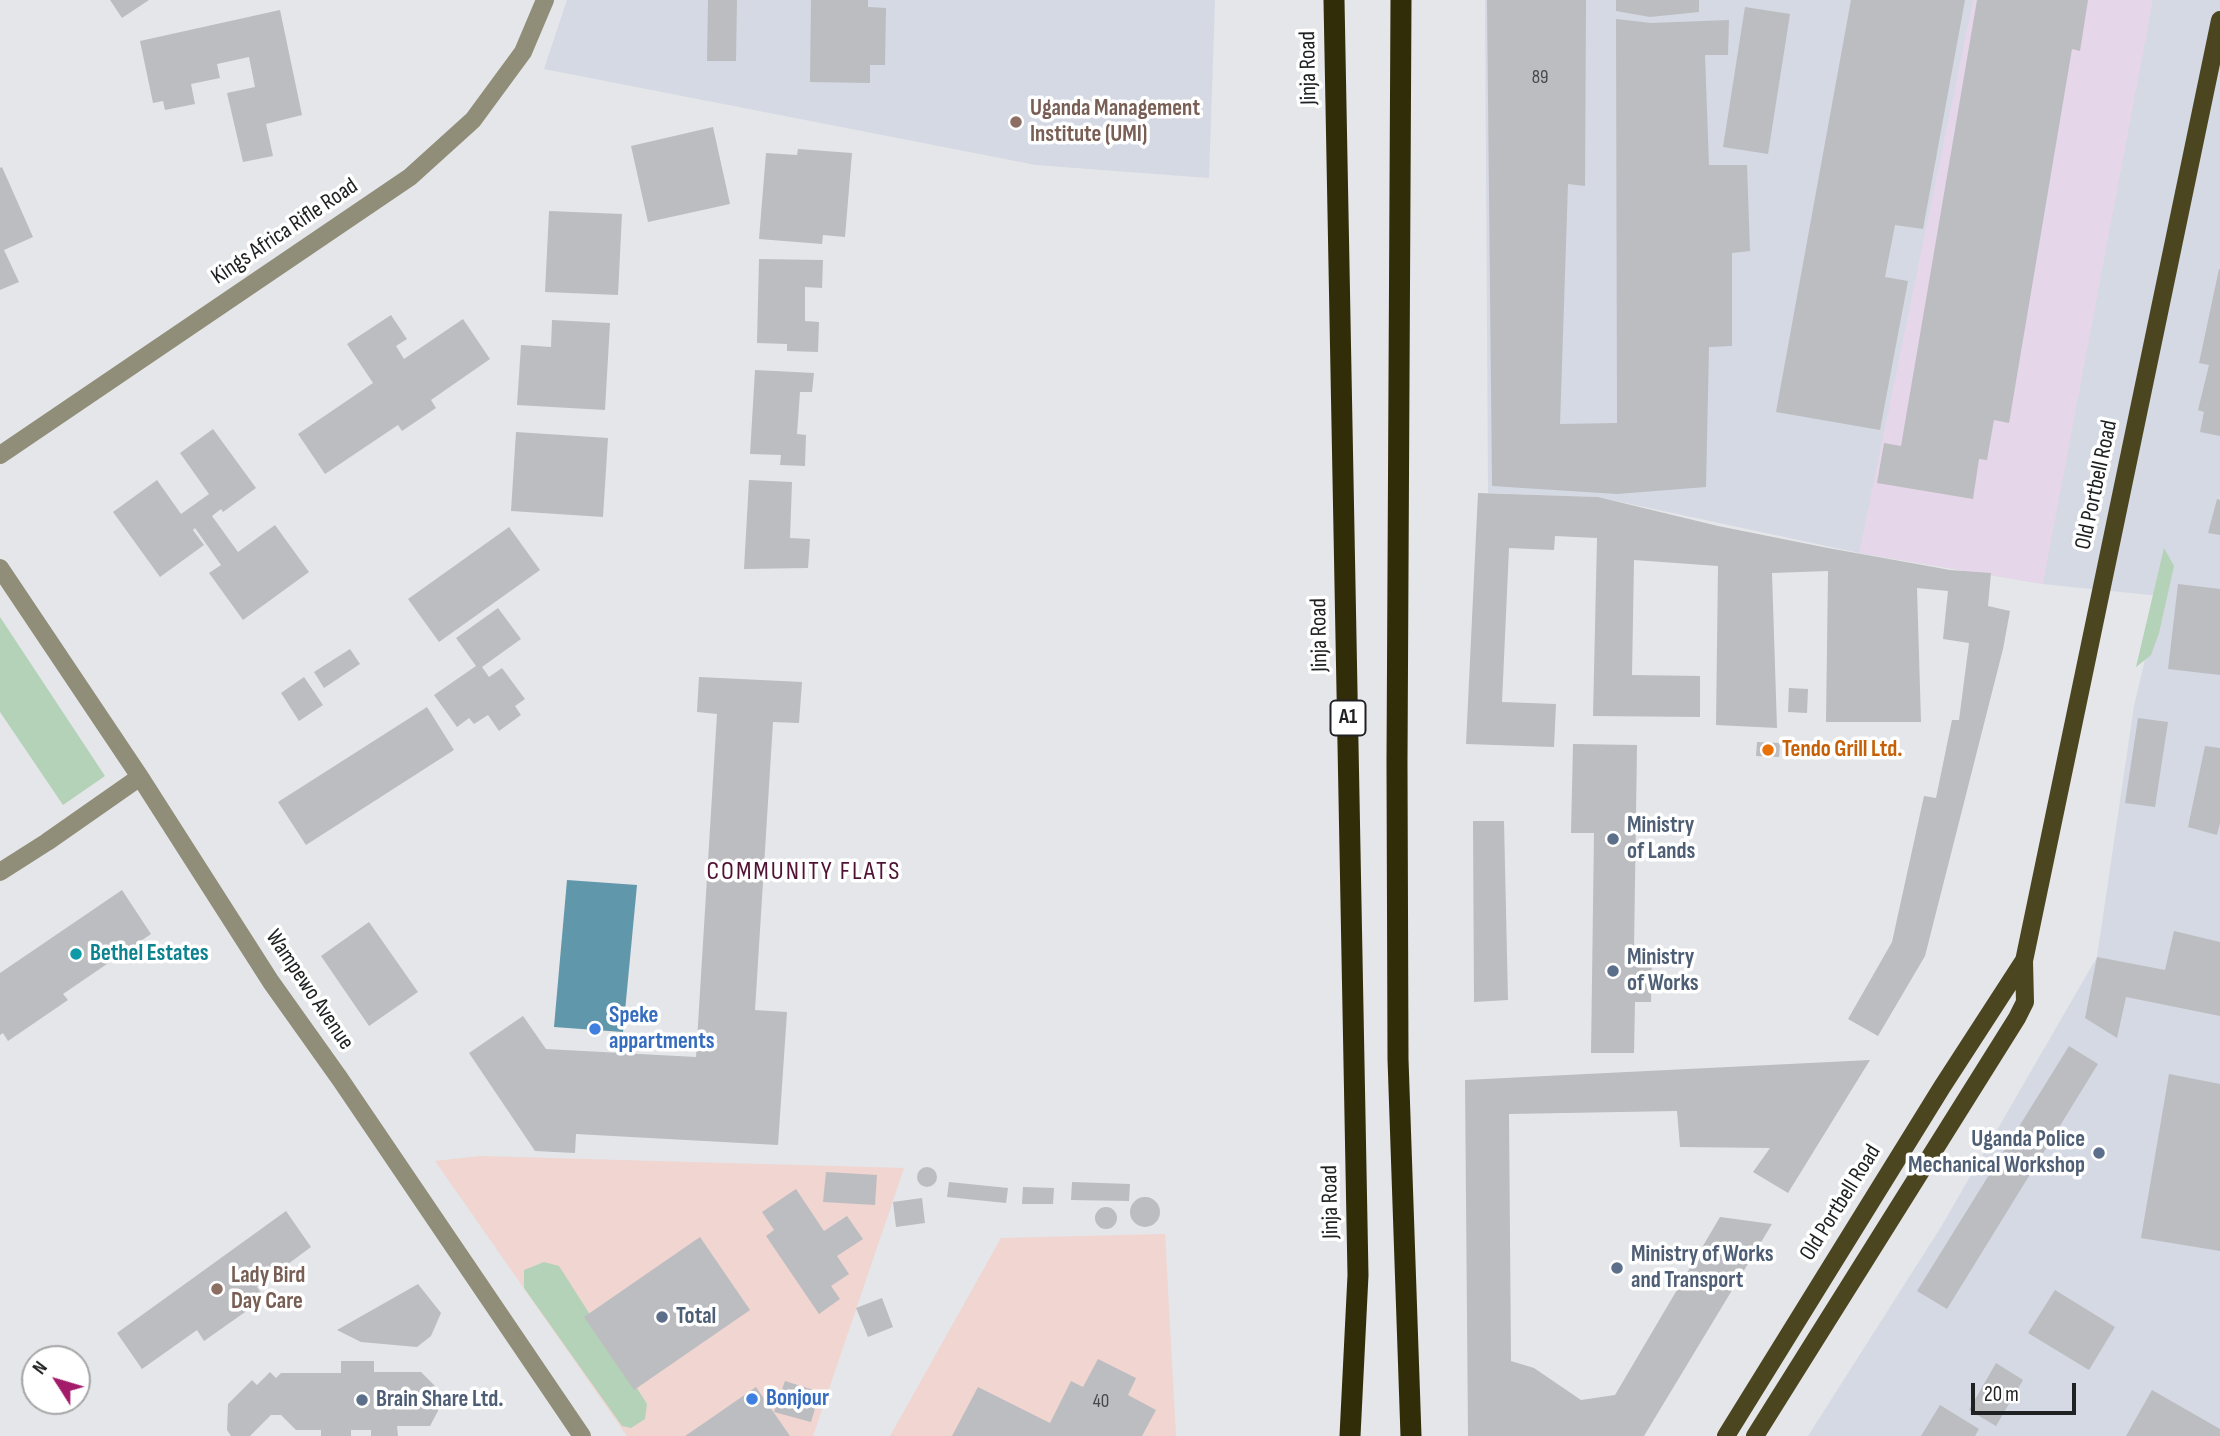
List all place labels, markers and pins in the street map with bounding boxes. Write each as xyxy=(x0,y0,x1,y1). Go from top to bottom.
place label: Uganda Management Institute (UMI) xyxy=(1030,95,1200,149)
marker: Uganda Management Institute (UMI) xyxy=(1008,114,1024,130)
place label: Tendo Grill Ltd. xyxy=(1782,736,1903,764)
marker: Tendo Grill Ltd. xyxy=(1760,742,1776,758)
place label: Ministry of Lands xyxy=(1627,812,1695,866)
marker: Ministry of Lands xyxy=(1605,831,1621,847)
place label: Bethel Estates xyxy=(90,940,209,968)
place label: Ministry of Works xyxy=(1627,944,1699,998)
marker: Bethel Estates xyxy=(68,946,84,962)
marker: Ministry of Works xyxy=(1605,963,1621,979)
place label: Speke appartments xyxy=(609,1002,715,1056)
marker: Speke appartments xyxy=(587,1021,603,1037)
place label: Uganda Police Mechanical Workshop xyxy=(1908,1126,2085,1180)
marker: Uganda Police Mechanical Workshop xyxy=(2091,1145,2107,1161)
place label: Ministry of Works and Transport xyxy=(1631,1241,1774,1295)
marker: Ministry of Works and Transport xyxy=(1609,1260,1625,1276)
place label: Lady Bird Day Care xyxy=(231,1262,305,1316)
marker: Lady Bird Day Care xyxy=(209,1281,225,1297)
place label: Total xyxy=(676,1303,716,1331)
marker: Total xyxy=(654,1309,670,1325)
place label: Bonjour xyxy=(766,1385,829,1413)
place label: Brain Share Ltd. xyxy=(376,1386,503,1414)
marker: Bonjour xyxy=(744,1391,760,1407)
marker: Brain Share Ltd. xyxy=(354,1392,370,1408)

